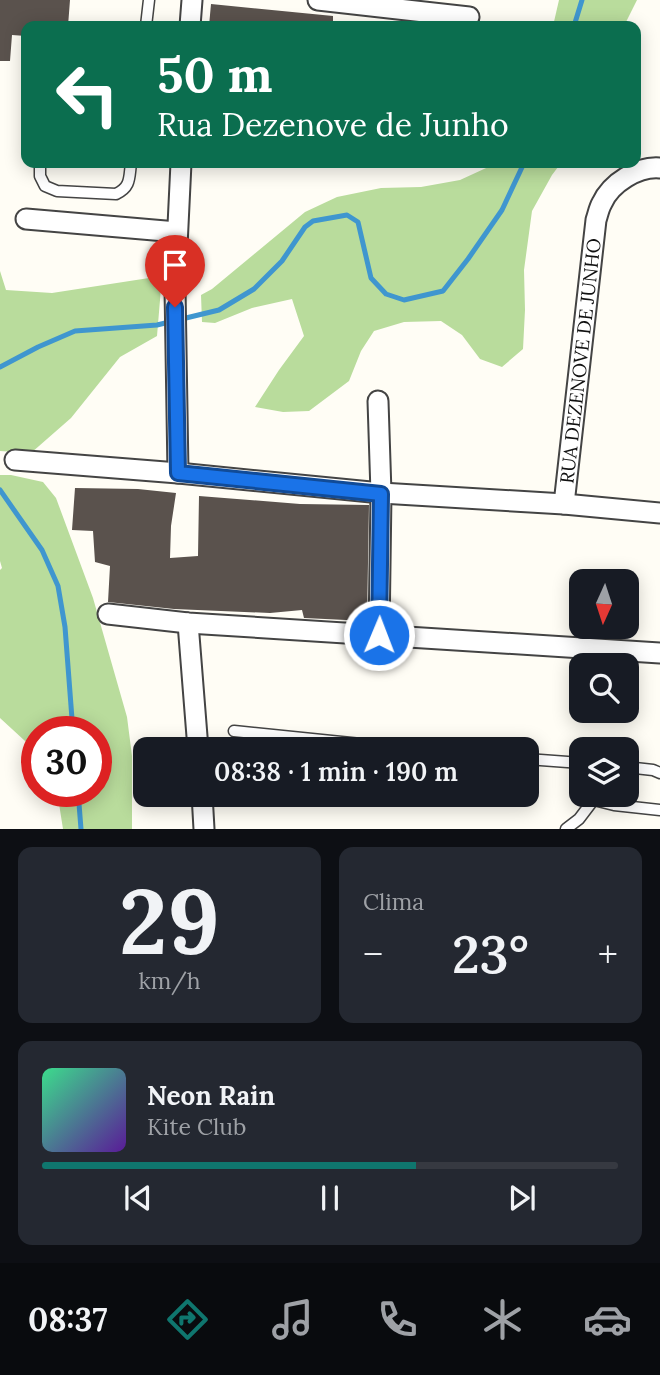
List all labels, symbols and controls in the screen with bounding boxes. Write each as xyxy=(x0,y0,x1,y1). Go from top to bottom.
text: 50 m xyxy=(157,43,273,105)
icon: left xyxy=(42,49,133,140)
text: Rua Dezenove de Junho xyxy=(157,104,509,145)
pin xyxy=(145,235,205,307)
street label: RUA DEZENOVE DE JUNHO xyxy=(554,237,606,485)
icon: arrive xyxy=(156,246,194,284)
north arrow xyxy=(569,569,639,639)
map controls xyxy=(569,569,639,807)
position arrow xyxy=(342,598,416,672)
button: search xyxy=(569,653,639,723)
speed limit sign: 30 xyxy=(21,716,112,807)
button: layers xyxy=(569,737,639,807)
text: 08:38 · 1 min · 190 m xyxy=(214,755,458,788)
text: 29 xyxy=(119,862,220,979)
text: Clima xyxy=(363,887,424,916)
text: 23° xyxy=(452,921,529,987)
text: − xyxy=(363,930,383,978)
text: + xyxy=(598,930,618,978)
text: km/h xyxy=(138,966,201,995)
text: Neon Rain xyxy=(147,1079,275,1112)
text: Kite Club xyxy=(147,1112,246,1141)
icon: previous xyxy=(119,1179,157,1217)
icon: pause xyxy=(311,1179,349,1217)
icon: next xyxy=(503,1179,541,1217)
icon: directions xyxy=(163,1295,212,1344)
icon: music xyxy=(268,1295,317,1344)
icon: phone xyxy=(373,1295,422,1344)
icon: climate xyxy=(478,1295,527,1344)
icon: car xyxy=(583,1295,632,1344)
text: 08:37 xyxy=(28,1299,108,1340)

